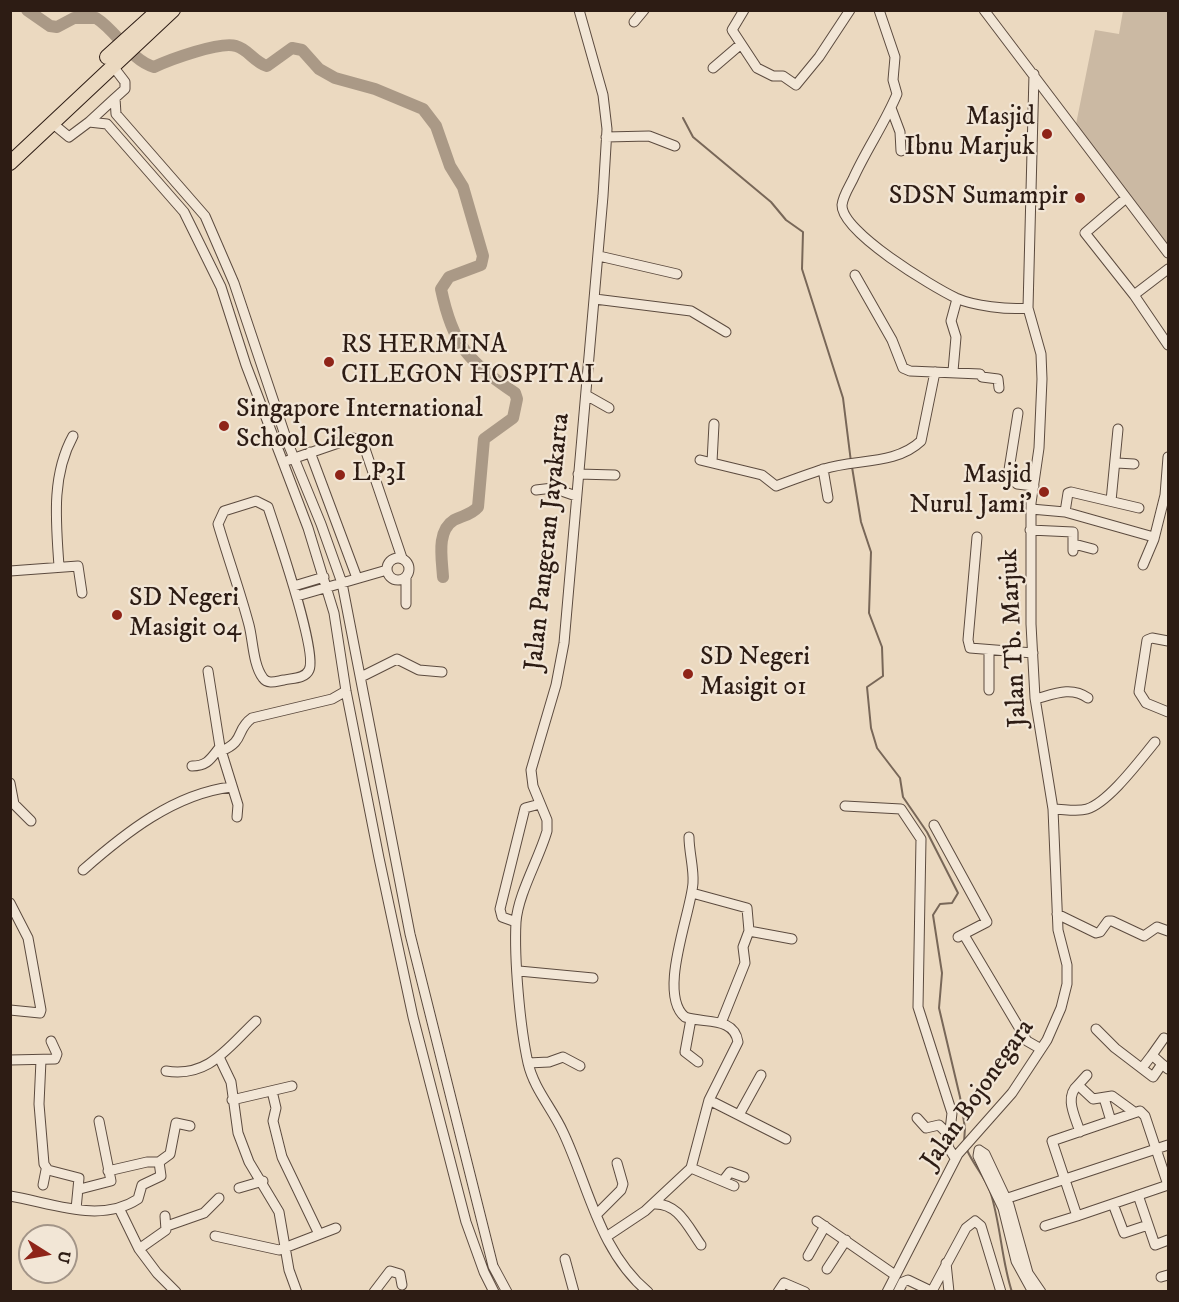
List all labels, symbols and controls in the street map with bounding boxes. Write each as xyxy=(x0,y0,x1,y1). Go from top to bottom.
place label: Masjid Ibnu Marjuk xyxy=(904,103,1035,164)
marker: Masjid Ibnu Marjuk xyxy=(1040,127,1054,141)
place label: SDSN Sumampir xyxy=(889,182,1068,214)
marker: SDSN Sumampir xyxy=(1073,191,1087,205)
place label: RS HERMINA CILEGON HOSPITAL xyxy=(341,331,603,392)
marker: RS HERMINA CILEGON HOSPITAL xyxy=(322,355,336,369)
place label: Singapore International School Cilegon xyxy=(236,395,483,456)
street label: Jalan Pangeran Jayakarta xyxy=(520,412,578,672)
marker: Singapore International School Cilegon xyxy=(217,419,231,433)
place label: LP3I xyxy=(352,459,406,491)
place label: Masjid Nurul Jami' xyxy=(909,461,1032,522)
marker: LP3I xyxy=(333,468,347,482)
marker: Masjid Nurul Jami' xyxy=(1037,485,1051,499)
street label: Jalan Tb. Marjuk xyxy=(995,548,1035,728)
place label: SD Negeri Masigit 04 xyxy=(129,584,241,646)
marker: SD Negeri Masigit 04 xyxy=(110,608,124,622)
place label: SD Negeri Masigit 01 xyxy=(700,643,810,704)
marker: SD Negeri Masigit 01 xyxy=(681,667,695,681)
street label: Jalan Bojonegara xyxy=(916,1014,1042,1176)
north arrow xyxy=(18,1224,78,1284)
text: U xyxy=(53,1249,75,1265)

